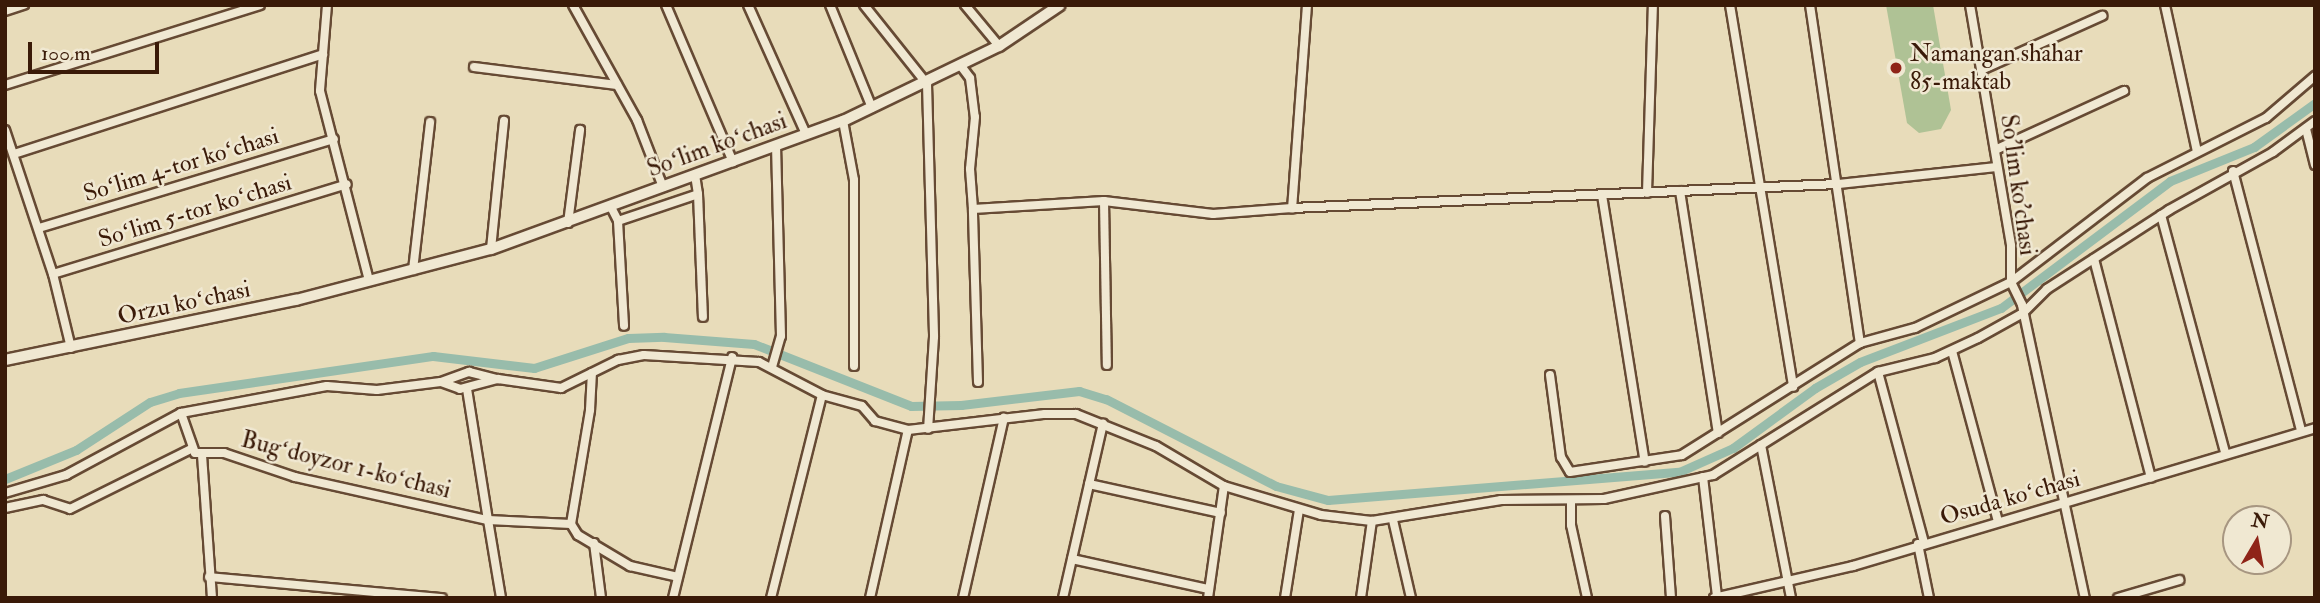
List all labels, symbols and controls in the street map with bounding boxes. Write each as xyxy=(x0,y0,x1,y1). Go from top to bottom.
scale bar xyxy=(32,28,163,72)
text: 100 m xyxy=(41,40,91,67)
place label: Namangan shahar 85-maktab xyxy=(1910,40,2083,96)
marker: Namangan shahar 85-maktab xyxy=(1888,60,1904,76)
street label: Soʻlim koʻchasi xyxy=(643,106,791,184)
street label: So'lim ko'chasi xyxy=(1994,113,2042,257)
street label: Soʻlim 4-tor koʻchasi xyxy=(80,122,282,208)
street label: Soʻlim 5-tor koʻchasi xyxy=(95,168,295,254)
street label: Orzu koʻchasi xyxy=(115,275,253,331)
street label: Bugʻdoyzor 1-koʻchasi xyxy=(238,425,454,505)
street label: Osuda koʻchasi xyxy=(1937,464,2083,532)
north arrow xyxy=(2222,505,2292,575)
text: N xyxy=(2250,508,2271,535)

